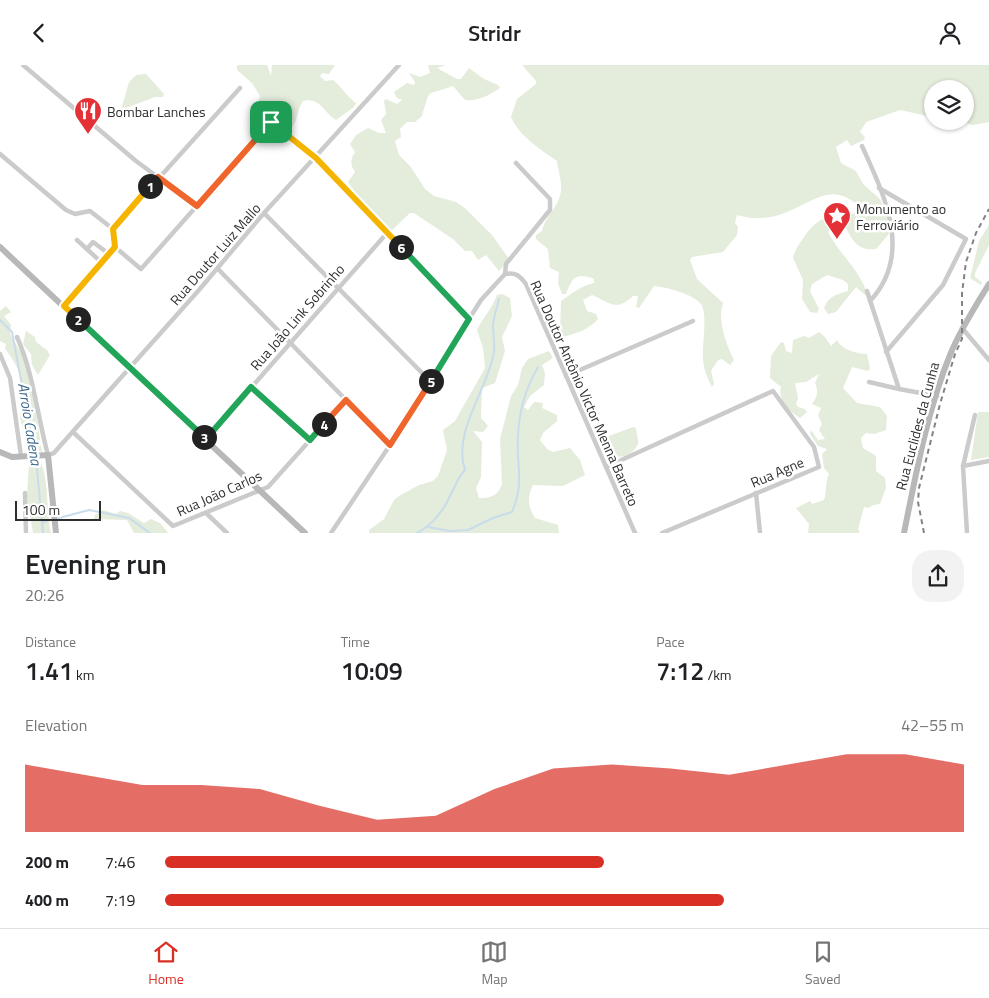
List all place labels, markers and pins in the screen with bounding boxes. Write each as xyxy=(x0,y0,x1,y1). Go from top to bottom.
restaurant icon: Bombar Lanches xyxy=(73,96,103,135)
place label: Bombar Lanches xyxy=(107,101,205,122)
pin xyxy=(250,101,292,143)
pin: 1 xyxy=(138,173,162,199)
place label: Monumento ao Ferroviário xyxy=(856,198,946,235)
place icon: Monumento ao Ferroviário xyxy=(822,201,852,240)
pin: 6 xyxy=(388,235,414,259)
pin: 2 xyxy=(66,307,90,331)
pin: 5 xyxy=(418,369,444,393)
pin: 4 xyxy=(312,411,336,437)
pin: 3 xyxy=(192,425,216,449)

